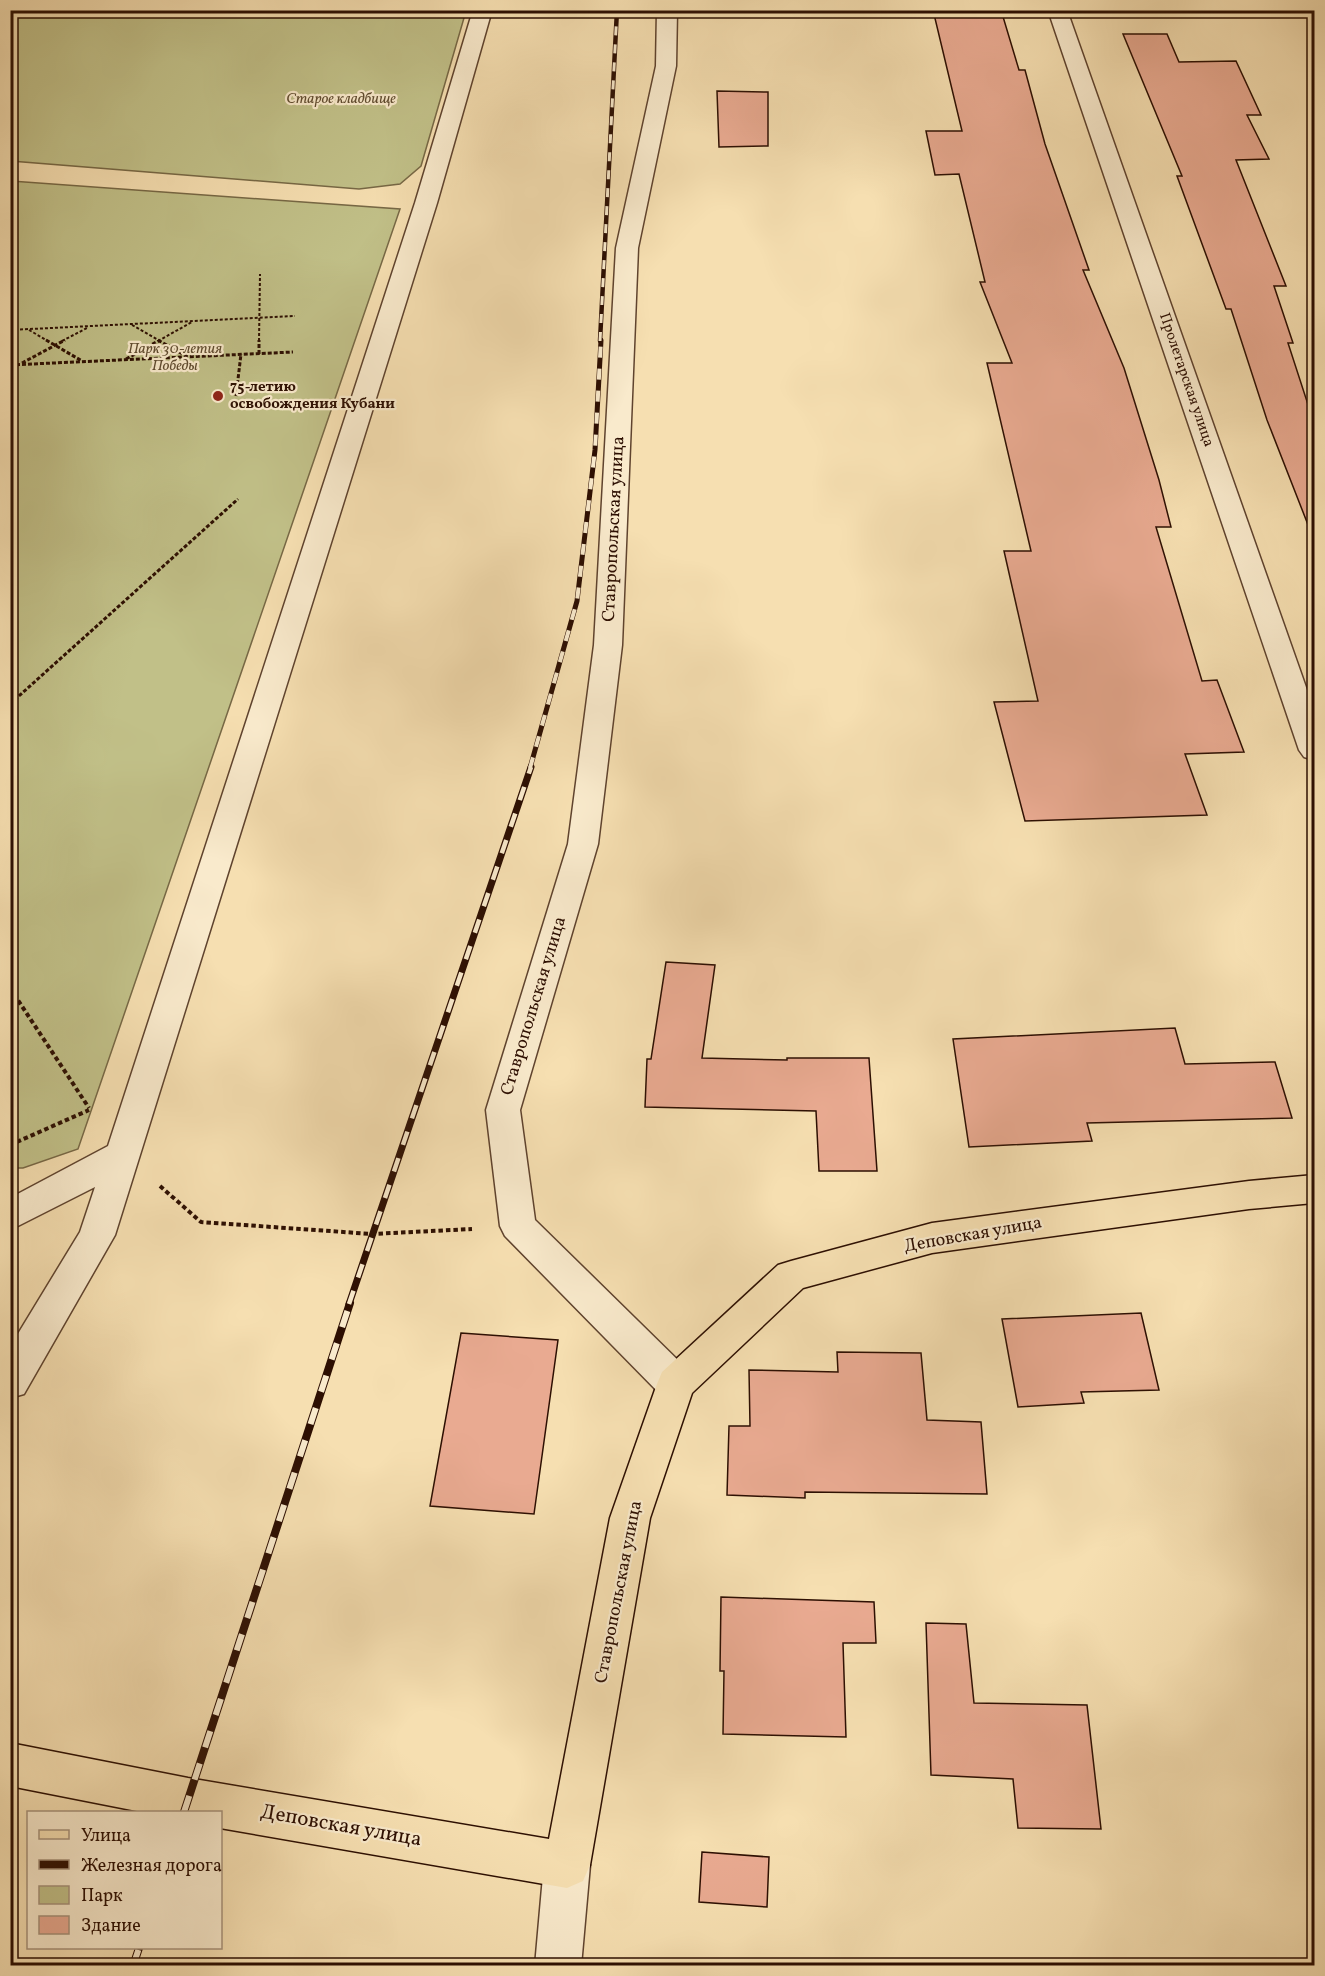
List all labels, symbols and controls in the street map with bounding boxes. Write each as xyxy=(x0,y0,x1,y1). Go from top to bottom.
park label: Старое кладбище xyxy=(286,89,396,110)
street label: Пролетарская улица xyxy=(1153,310,1219,450)
park label: Парк 30-летия Победы xyxy=(128,339,222,377)
place label: 75-летию освобождения Кубани xyxy=(230,377,395,415)
marker: 75-летию освобождения Кубани xyxy=(211,389,225,403)
street label: Ставропольская улица xyxy=(597,435,631,622)
street label: Ставропольская улица xyxy=(495,913,573,1099)
street label: Деповская улица xyxy=(902,1211,1044,1259)
street label: Ставропольская улица xyxy=(589,1498,649,1686)
street label: Деповская улица xyxy=(258,1798,424,1854)
legend xyxy=(27,1811,222,1949)
text: Улица xyxy=(81,1824,131,1849)
text: Железная дорога xyxy=(81,1854,222,1879)
text: Парк xyxy=(81,1884,123,1909)
text: Здание xyxy=(81,1914,141,1939)

